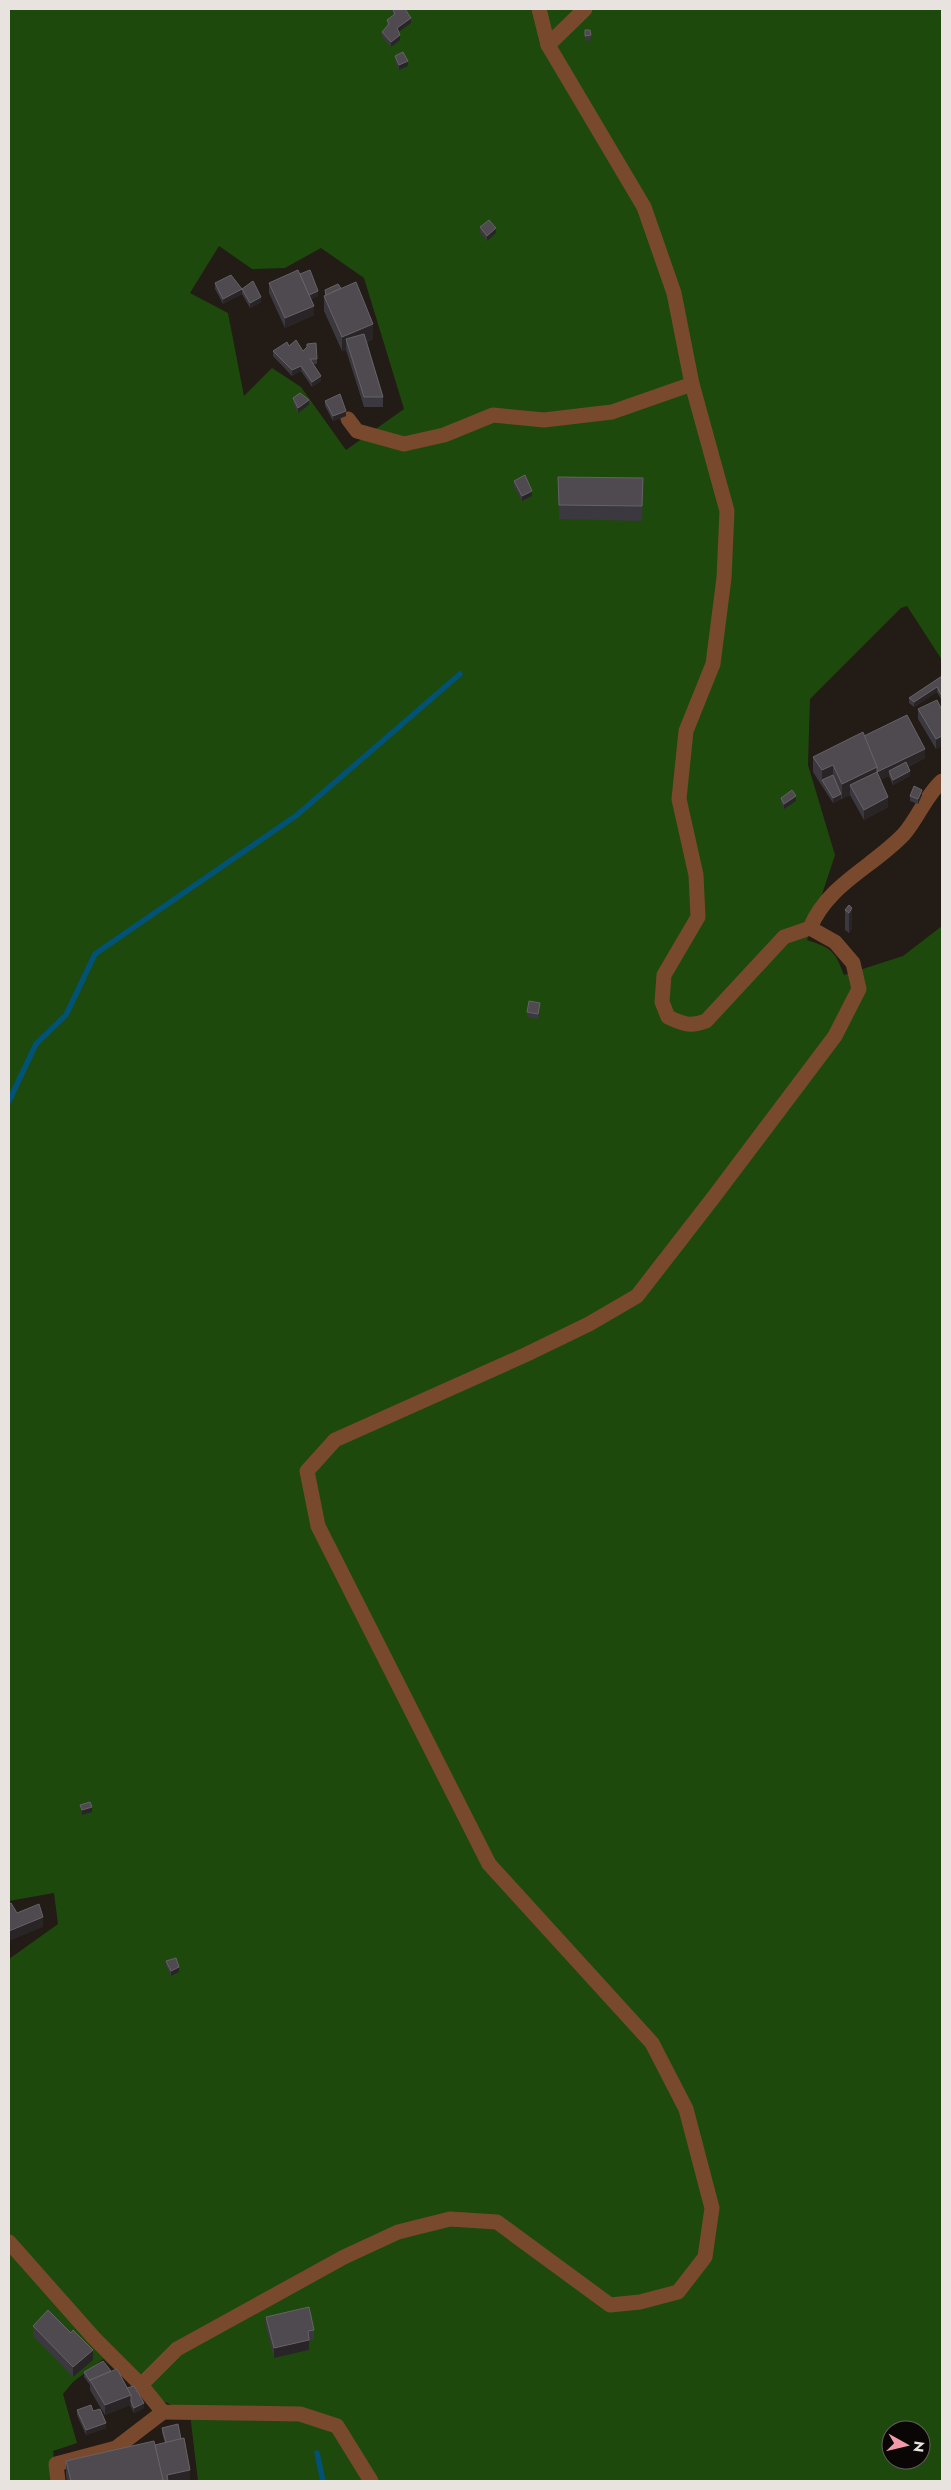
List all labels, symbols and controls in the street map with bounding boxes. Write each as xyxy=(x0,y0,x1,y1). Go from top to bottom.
north arrow xyxy=(881,2420,931,2470)
text: N xyxy=(908,2440,930,2454)

